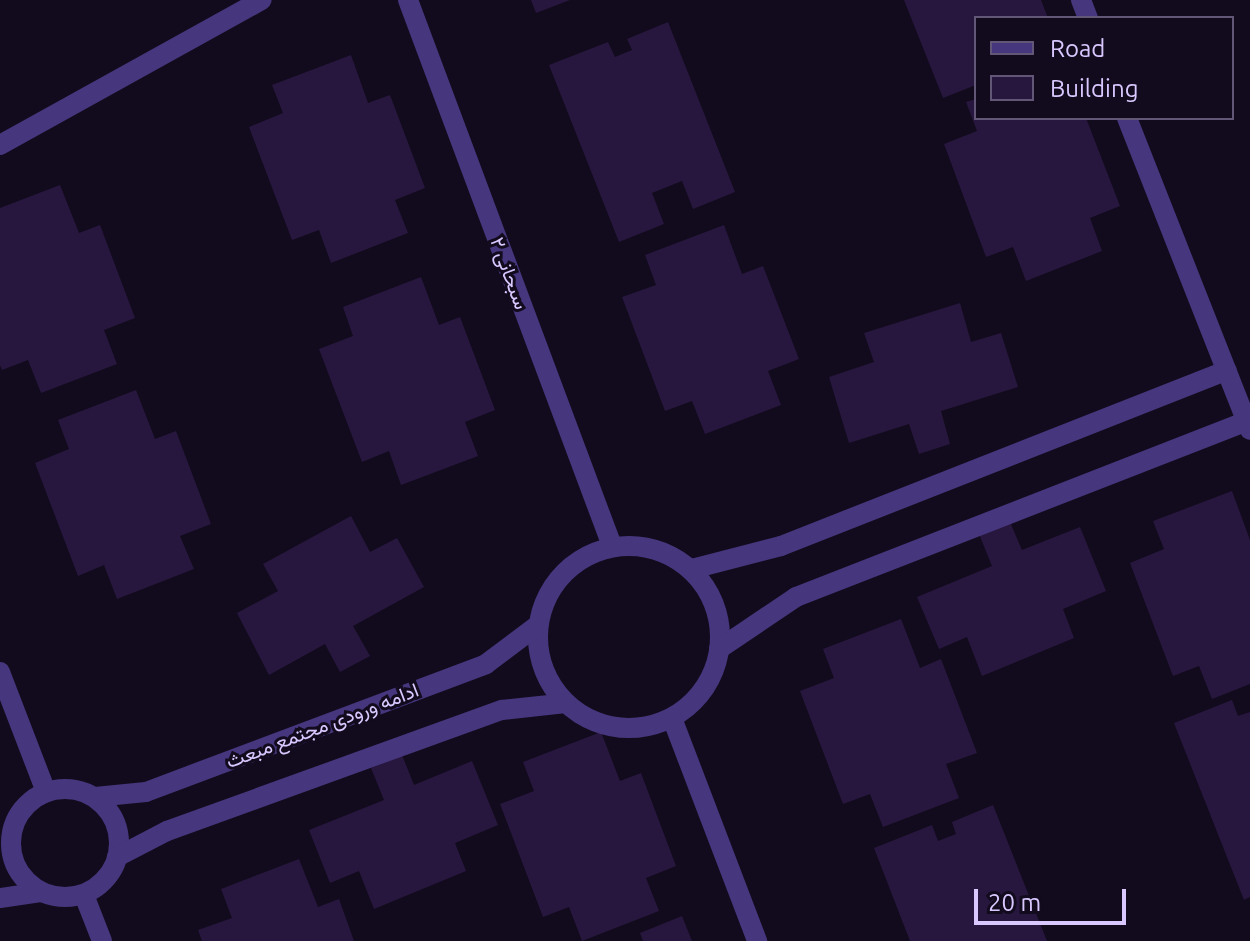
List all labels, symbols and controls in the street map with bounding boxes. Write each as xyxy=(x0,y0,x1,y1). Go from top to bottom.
legend xyxy=(974,16,1234,120)
text: Road xyxy=(1050,35,1105,62)
text: Building xyxy=(1050,75,1138,102)
street label: سبحانی ۲ xyxy=(486,234,534,312)
street label: ادامه ورودی مجتمع مبعث xyxy=(222,677,422,773)
scale bar xyxy=(978,873,1130,923)
text: 20 m xyxy=(988,889,1041,916)

